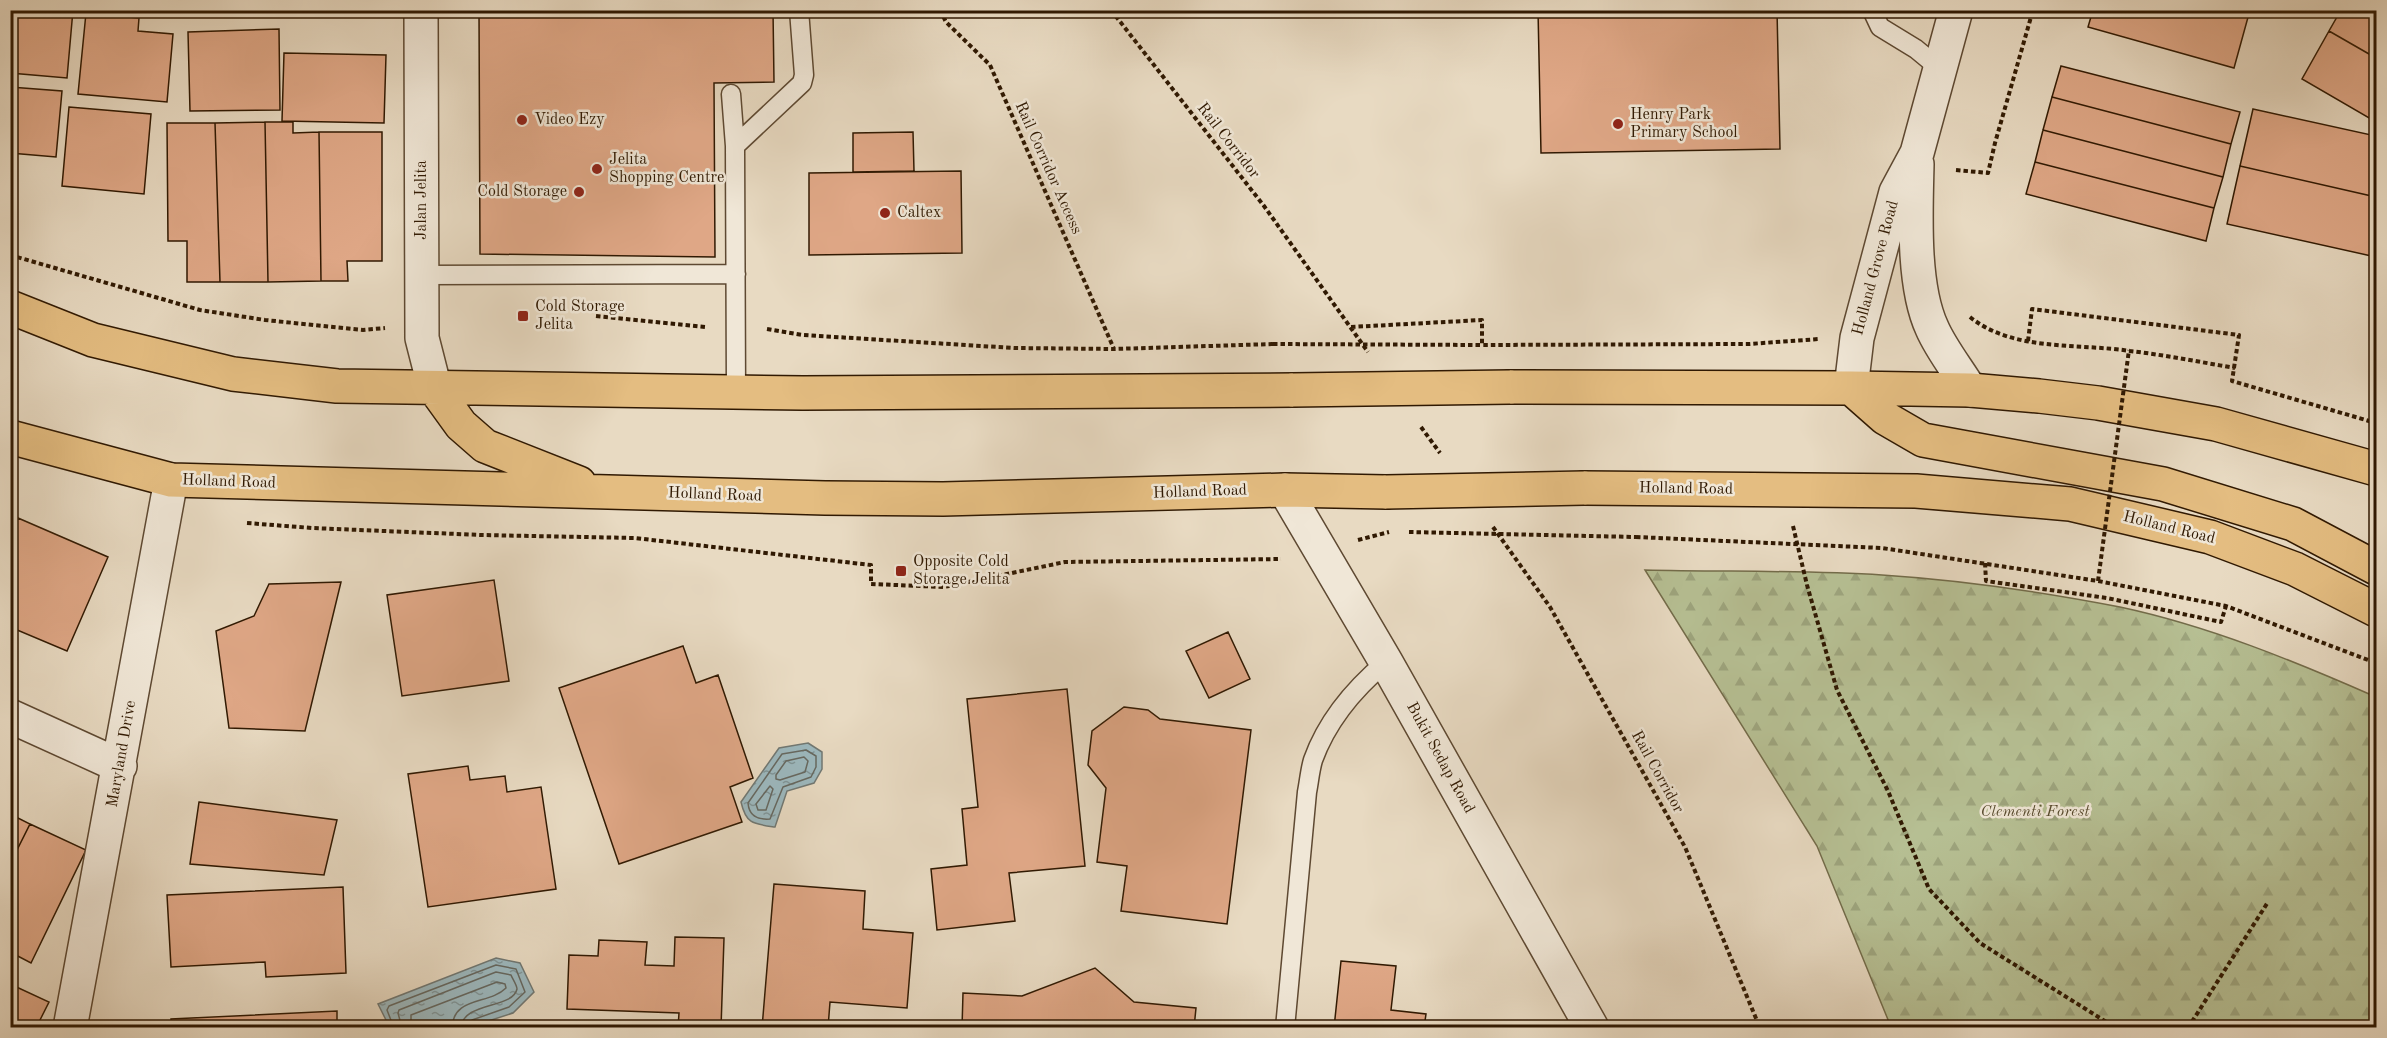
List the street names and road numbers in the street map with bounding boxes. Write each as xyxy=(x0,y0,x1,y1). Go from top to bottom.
street label: Rail Corridor Access xyxy=(1012,99,1084,237)
street label: Rail Corridor xyxy=(1194,100,1263,182)
street label: Jalan Jelita xyxy=(414,160,430,240)
street label: Holland Grove Road xyxy=(1850,199,1902,337)
street label: Holland Road xyxy=(182,472,276,492)
street label: Holland Road xyxy=(1639,480,1733,498)
street label: Holland Road xyxy=(1153,482,1247,502)
street label: Holland Road xyxy=(668,485,762,505)
street label: Holland Road xyxy=(2121,509,2217,547)
street label: Maryland Drive xyxy=(105,699,139,809)
street label: Bukit Sedap Road xyxy=(1403,700,1477,816)
street label: Rail Corridor xyxy=(1628,728,1686,816)

